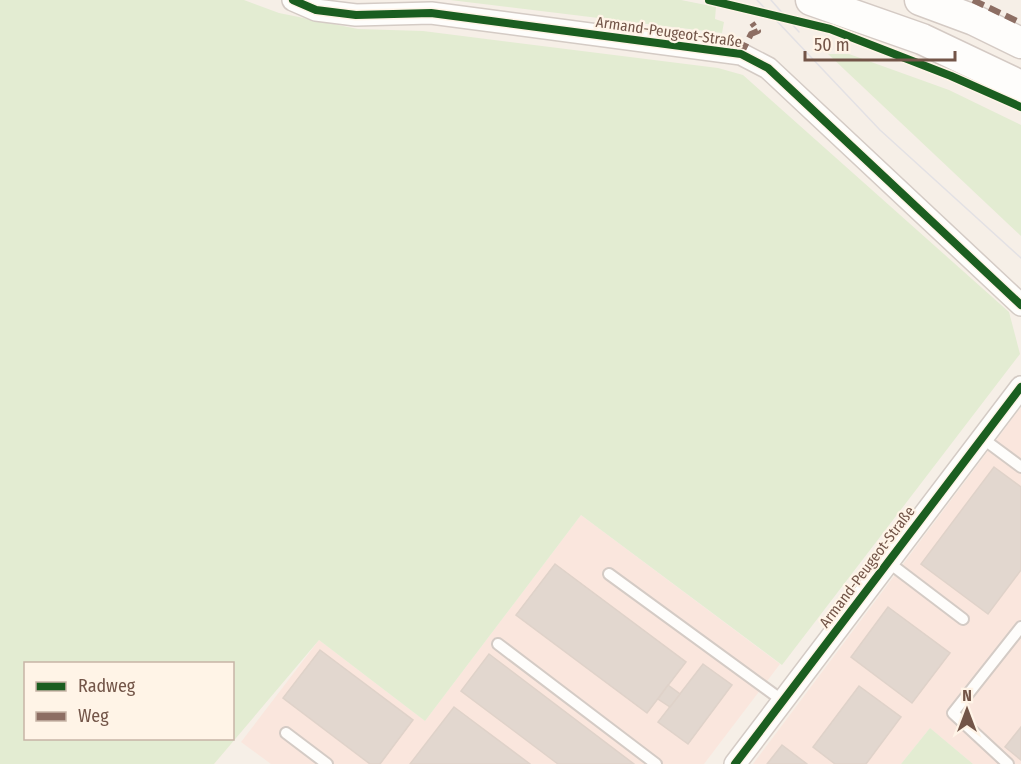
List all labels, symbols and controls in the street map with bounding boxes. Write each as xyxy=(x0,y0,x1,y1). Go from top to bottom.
street label: Armand-Peugeot-Straße xyxy=(595,13,743,51)
scale bar xyxy=(805,24,955,62)
text: 50 m xyxy=(814,34,850,56)
street label: Armand-Peugeot-Straße xyxy=(815,503,919,631)
legend xyxy=(24,662,234,740)
text: Radweg xyxy=(78,675,136,697)
north arrow xyxy=(937,680,997,740)
text: N xyxy=(962,686,972,705)
text: Weg xyxy=(78,705,109,727)

